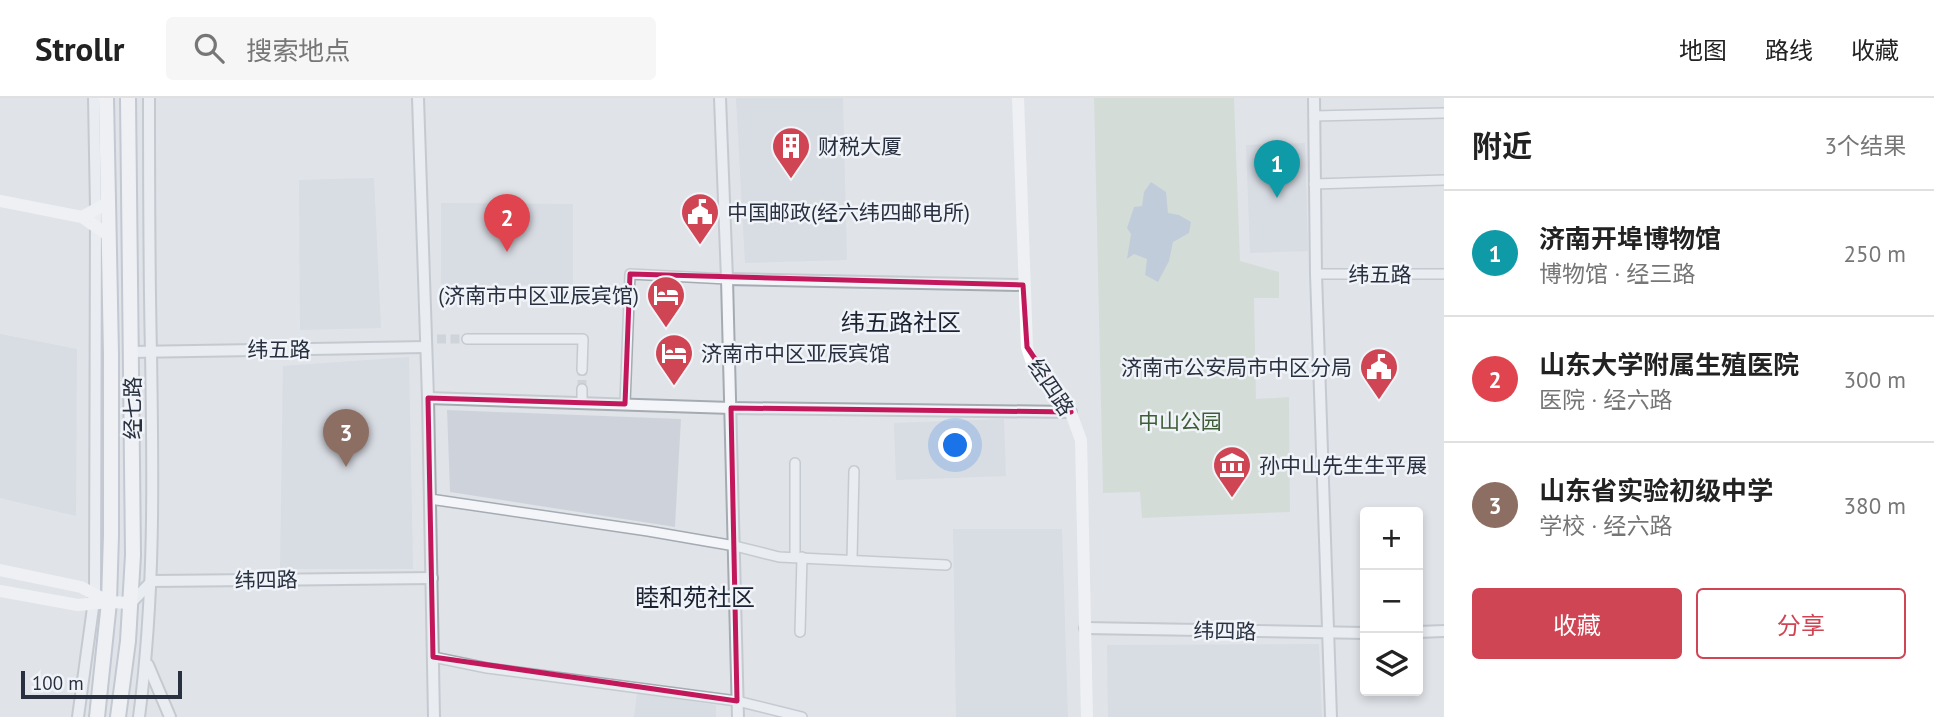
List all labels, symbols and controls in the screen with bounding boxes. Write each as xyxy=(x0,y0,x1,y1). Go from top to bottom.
search box xyxy=(166,17,656,80)
text: Strollr xyxy=(35,27,124,70)
icon: search xyxy=(190,29,228,67)
text: 搜索地点 xyxy=(246,34,350,67)
text: 地图 xyxy=(1679,35,1727,66)
text: 路线 xyxy=(1765,35,1813,66)
text: 收藏 xyxy=(1851,35,1899,66)
building icon: 财税大厦 xyxy=(770,125,812,180)
text: 附近 xyxy=(1472,126,1532,165)
text: 3个结果 xyxy=(1824,131,1906,160)
place label: 财税大厦 xyxy=(818,133,902,160)
pin: 1 xyxy=(1254,140,1300,198)
public building icon: 中国邮政(经六纬四邮电所) xyxy=(679,191,721,246)
pin: 2 xyxy=(484,194,530,252)
place label: 中国邮政(经六纬四邮电所) xyxy=(727,199,970,226)
text: 济南开埠博物馆 xyxy=(1539,222,1721,255)
text: 1 xyxy=(1488,239,1502,268)
text: 250 m xyxy=(1844,239,1906,268)
text: 博物馆 · 经三路 xyxy=(1539,259,1695,288)
street label: 纬五路 xyxy=(1349,261,1412,288)
hotel icon: (济南市中区亚辰宾馆) xyxy=(645,274,687,329)
place label: (济南市中区亚辰宾馆) xyxy=(438,282,639,309)
district label: 纬五路社区 xyxy=(841,307,961,338)
hotel icon: 济南市中区亚辰宾馆 xyxy=(653,332,695,387)
street label: 纬五路 xyxy=(248,336,311,363)
place label: 济南市中区亚辰宾馆 xyxy=(701,340,890,367)
public building icon: 济南市公安局市中区分局 xyxy=(1358,346,1400,401)
text: 山东大学附属生殖医院 xyxy=(1539,348,1799,381)
street label: 经四路 xyxy=(1022,353,1080,421)
place label: 济南市公安局市中区分局 xyxy=(1121,354,1352,381)
text: 2 xyxy=(1488,365,1502,394)
text: 300 m xyxy=(1844,365,1906,394)
street label: 经七路 xyxy=(119,377,146,440)
text: 医院 · 经六路 xyxy=(1539,385,1672,414)
park label: 中山公园 xyxy=(1138,408,1222,435)
pin: 3 xyxy=(323,409,369,467)
your location xyxy=(938,428,972,462)
museum icon: 孙中山先生生平展 xyxy=(1211,444,1253,499)
place label: 孙中山先生生平展 xyxy=(1259,452,1427,479)
text: 山东省实验初级中学 xyxy=(1539,474,1773,507)
text: 3 xyxy=(1488,491,1502,520)
text: 380 m xyxy=(1844,491,1906,520)
map controls xyxy=(1360,507,1423,696)
button: + xyxy=(1360,507,1423,570)
text: 学校 · 经六路 xyxy=(1539,511,1672,540)
street label: 纬四路 xyxy=(234,566,298,594)
button: − xyxy=(1360,570,1423,633)
district label: 睦和苑社区 xyxy=(635,582,755,613)
button: 收藏 xyxy=(1472,588,1682,659)
button: 分享 xyxy=(1696,588,1906,659)
street label: 纬四路 xyxy=(1193,617,1257,645)
button: layers xyxy=(1360,633,1423,696)
scale bar xyxy=(21,668,182,700)
text: 100 m xyxy=(32,671,84,695)

